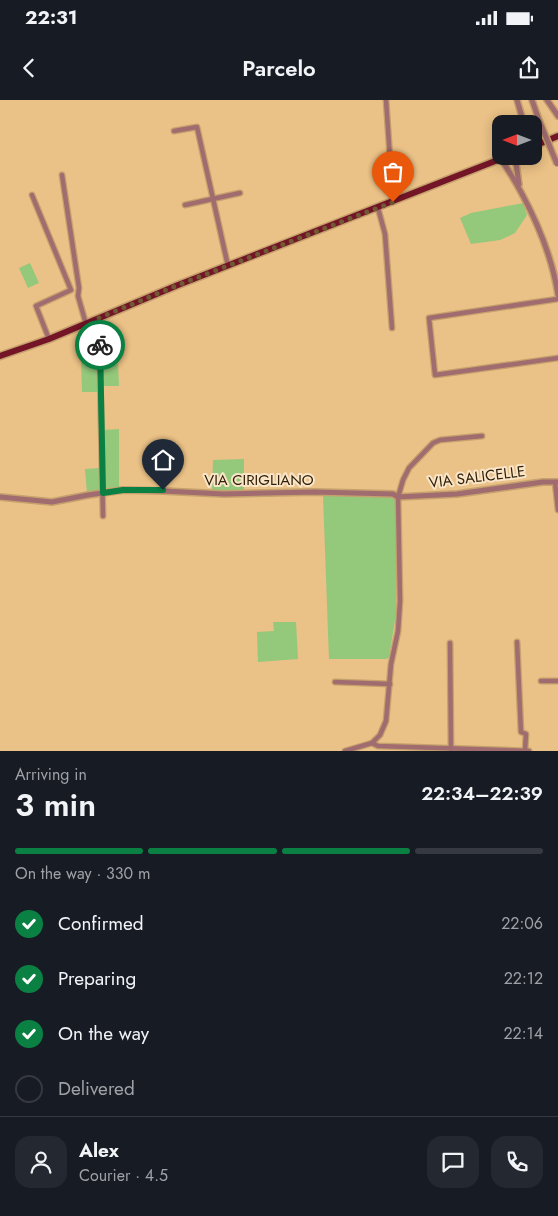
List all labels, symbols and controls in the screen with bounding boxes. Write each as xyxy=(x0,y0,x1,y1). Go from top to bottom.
text: 22:31 xyxy=(25,4,78,31)
text: Parcelo xyxy=(242,52,316,84)
icon: back xyxy=(15,54,43,82)
icon: share xyxy=(515,54,543,82)
north arrow xyxy=(492,115,542,165)
map controls xyxy=(492,115,542,165)
pin xyxy=(372,151,414,202)
icon: bag xyxy=(379,158,407,186)
courier xyxy=(75,320,125,370)
icon: bike xyxy=(86,331,114,359)
pin xyxy=(142,439,184,490)
icon: home xyxy=(149,446,177,474)
street label: VIA SALICELLE xyxy=(428,460,526,494)
street label: VIA CIRIGLIANO xyxy=(204,469,314,491)
text: Arriving in xyxy=(15,763,87,786)
text: 22:34–22:39 xyxy=(421,780,543,807)
text: 3 min xyxy=(15,782,96,828)
text: On the way · 330 m xyxy=(15,862,150,885)
icon: check xyxy=(15,910,43,938)
text: Confirmed xyxy=(58,910,144,937)
text: 22:06 xyxy=(501,912,543,935)
icon: check xyxy=(15,965,43,993)
text: Preparing xyxy=(58,965,136,992)
text: 22:12 xyxy=(504,967,543,990)
icon: check xyxy=(15,1020,43,1048)
text: On the way xyxy=(58,1020,149,1047)
text: 22:14 xyxy=(503,1022,543,1045)
text: Delivered xyxy=(58,1075,135,1102)
button: person xyxy=(15,1136,67,1188)
button: chat xyxy=(427,1136,479,1188)
button: phone xyxy=(491,1136,543,1188)
text: Alex xyxy=(79,1137,119,1164)
text: Courier · 4.5 xyxy=(79,1164,168,1187)

